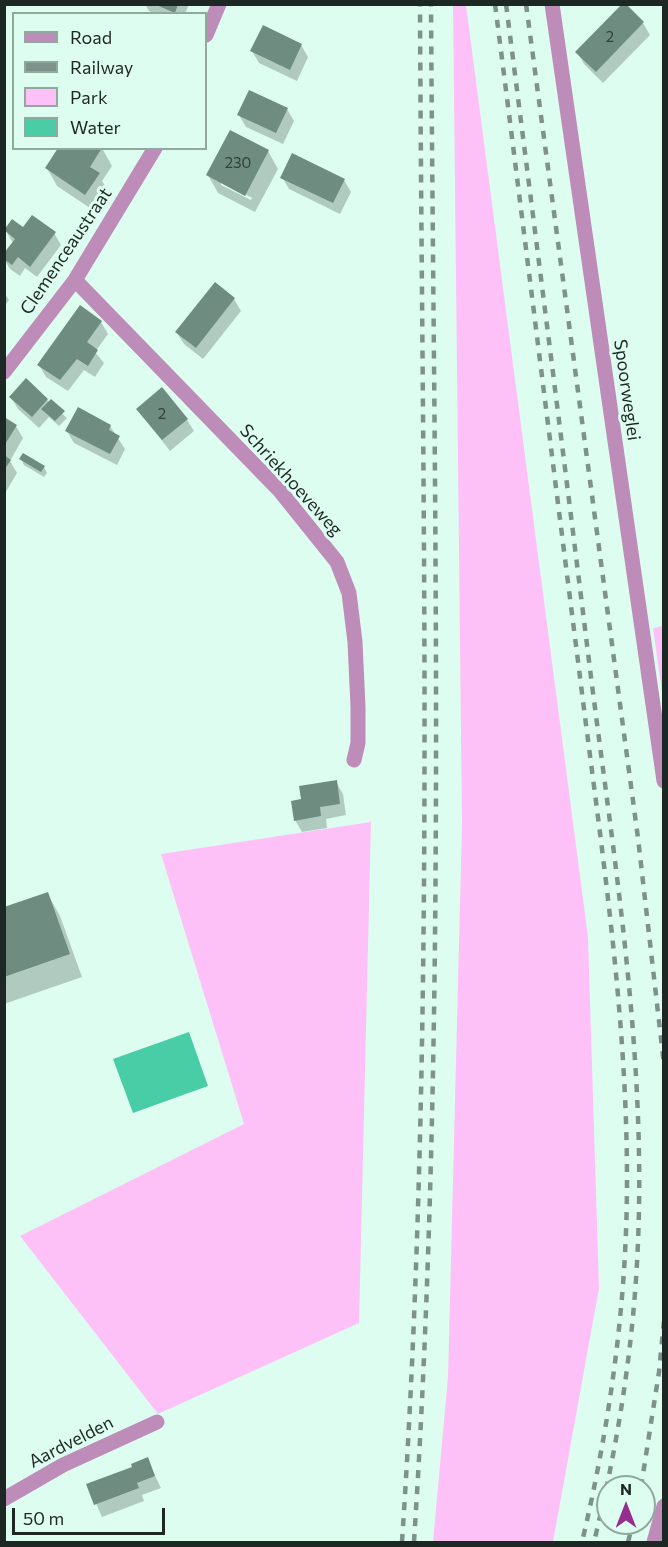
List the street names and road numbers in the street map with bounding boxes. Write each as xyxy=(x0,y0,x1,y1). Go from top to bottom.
street label: Clemenceaustraat xyxy=(16,183,116,319)
street label: Spoorweglei xyxy=(609,338,645,442)
street label: Schriekhoeveweg xyxy=(235,420,347,540)
street label: Aardvelden xyxy=(25,1411,117,1473)

